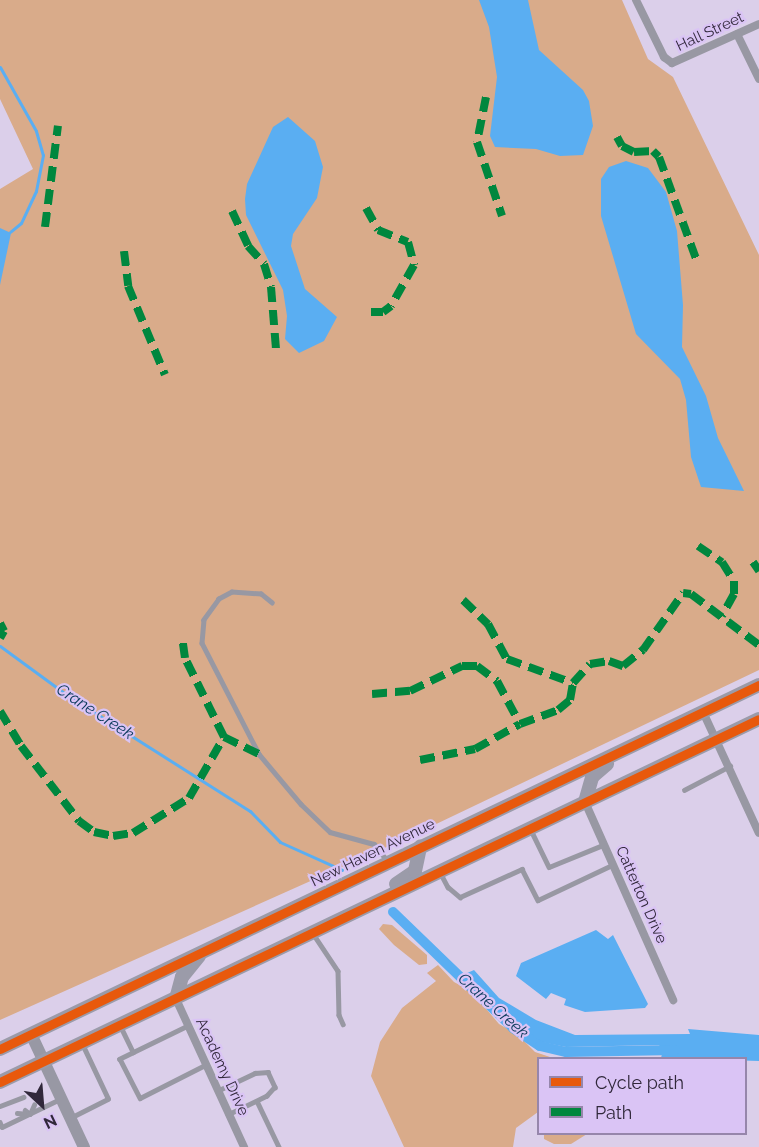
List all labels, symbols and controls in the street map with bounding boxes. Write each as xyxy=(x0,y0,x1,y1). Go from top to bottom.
street label: Hall Street xyxy=(673,8,747,56)
water label: Crane Creek xyxy=(53,680,137,744)
street label: New Haven Avenue xyxy=(308,815,438,891)
street label: Catterton Drive xyxy=(612,844,670,946)
water label: Crane Creek xyxy=(454,969,532,1043)
street label: Academy Drive xyxy=(191,1015,253,1119)
legend xyxy=(537,1057,747,1135)
text: Cycle path xyxy=(595,1072,684,1093)
north arrow xyxy=(12,1075,72,1135)
text: Path xyxy=(595,1102,632,1123)
text: N xyxy=(40,1110,60,1133)

